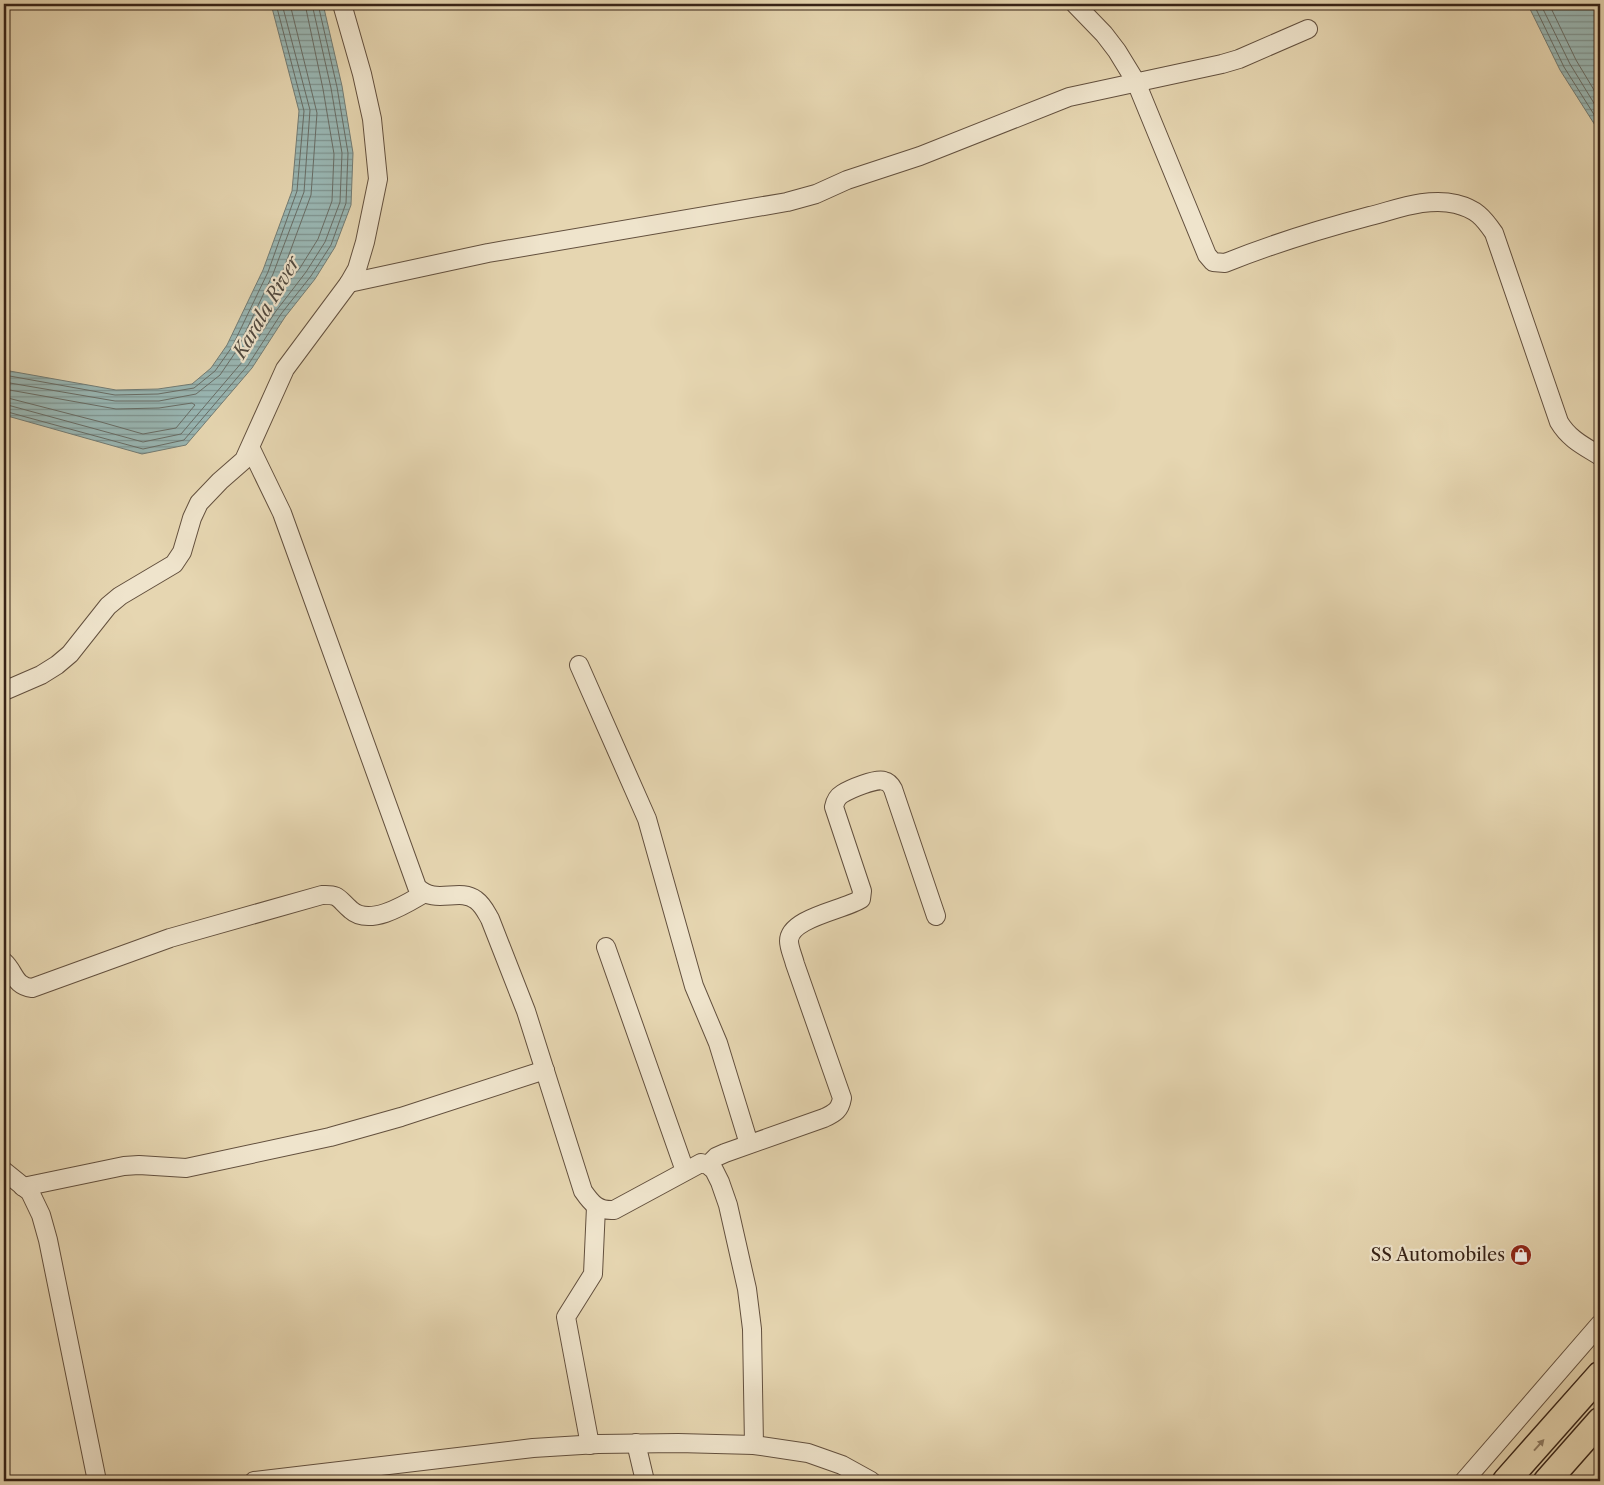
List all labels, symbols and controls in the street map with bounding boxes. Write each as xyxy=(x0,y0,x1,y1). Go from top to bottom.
water label: Karala River xyxy=(227,251,305,364)
shop icon: SS Automobiles xyxy=(1509,1243,1533,1267)
place label: SS Automobiles xyxy=(1370,1244,1505,1266)
one-way arrow xyxy=(1533,1438,1544,1451)

